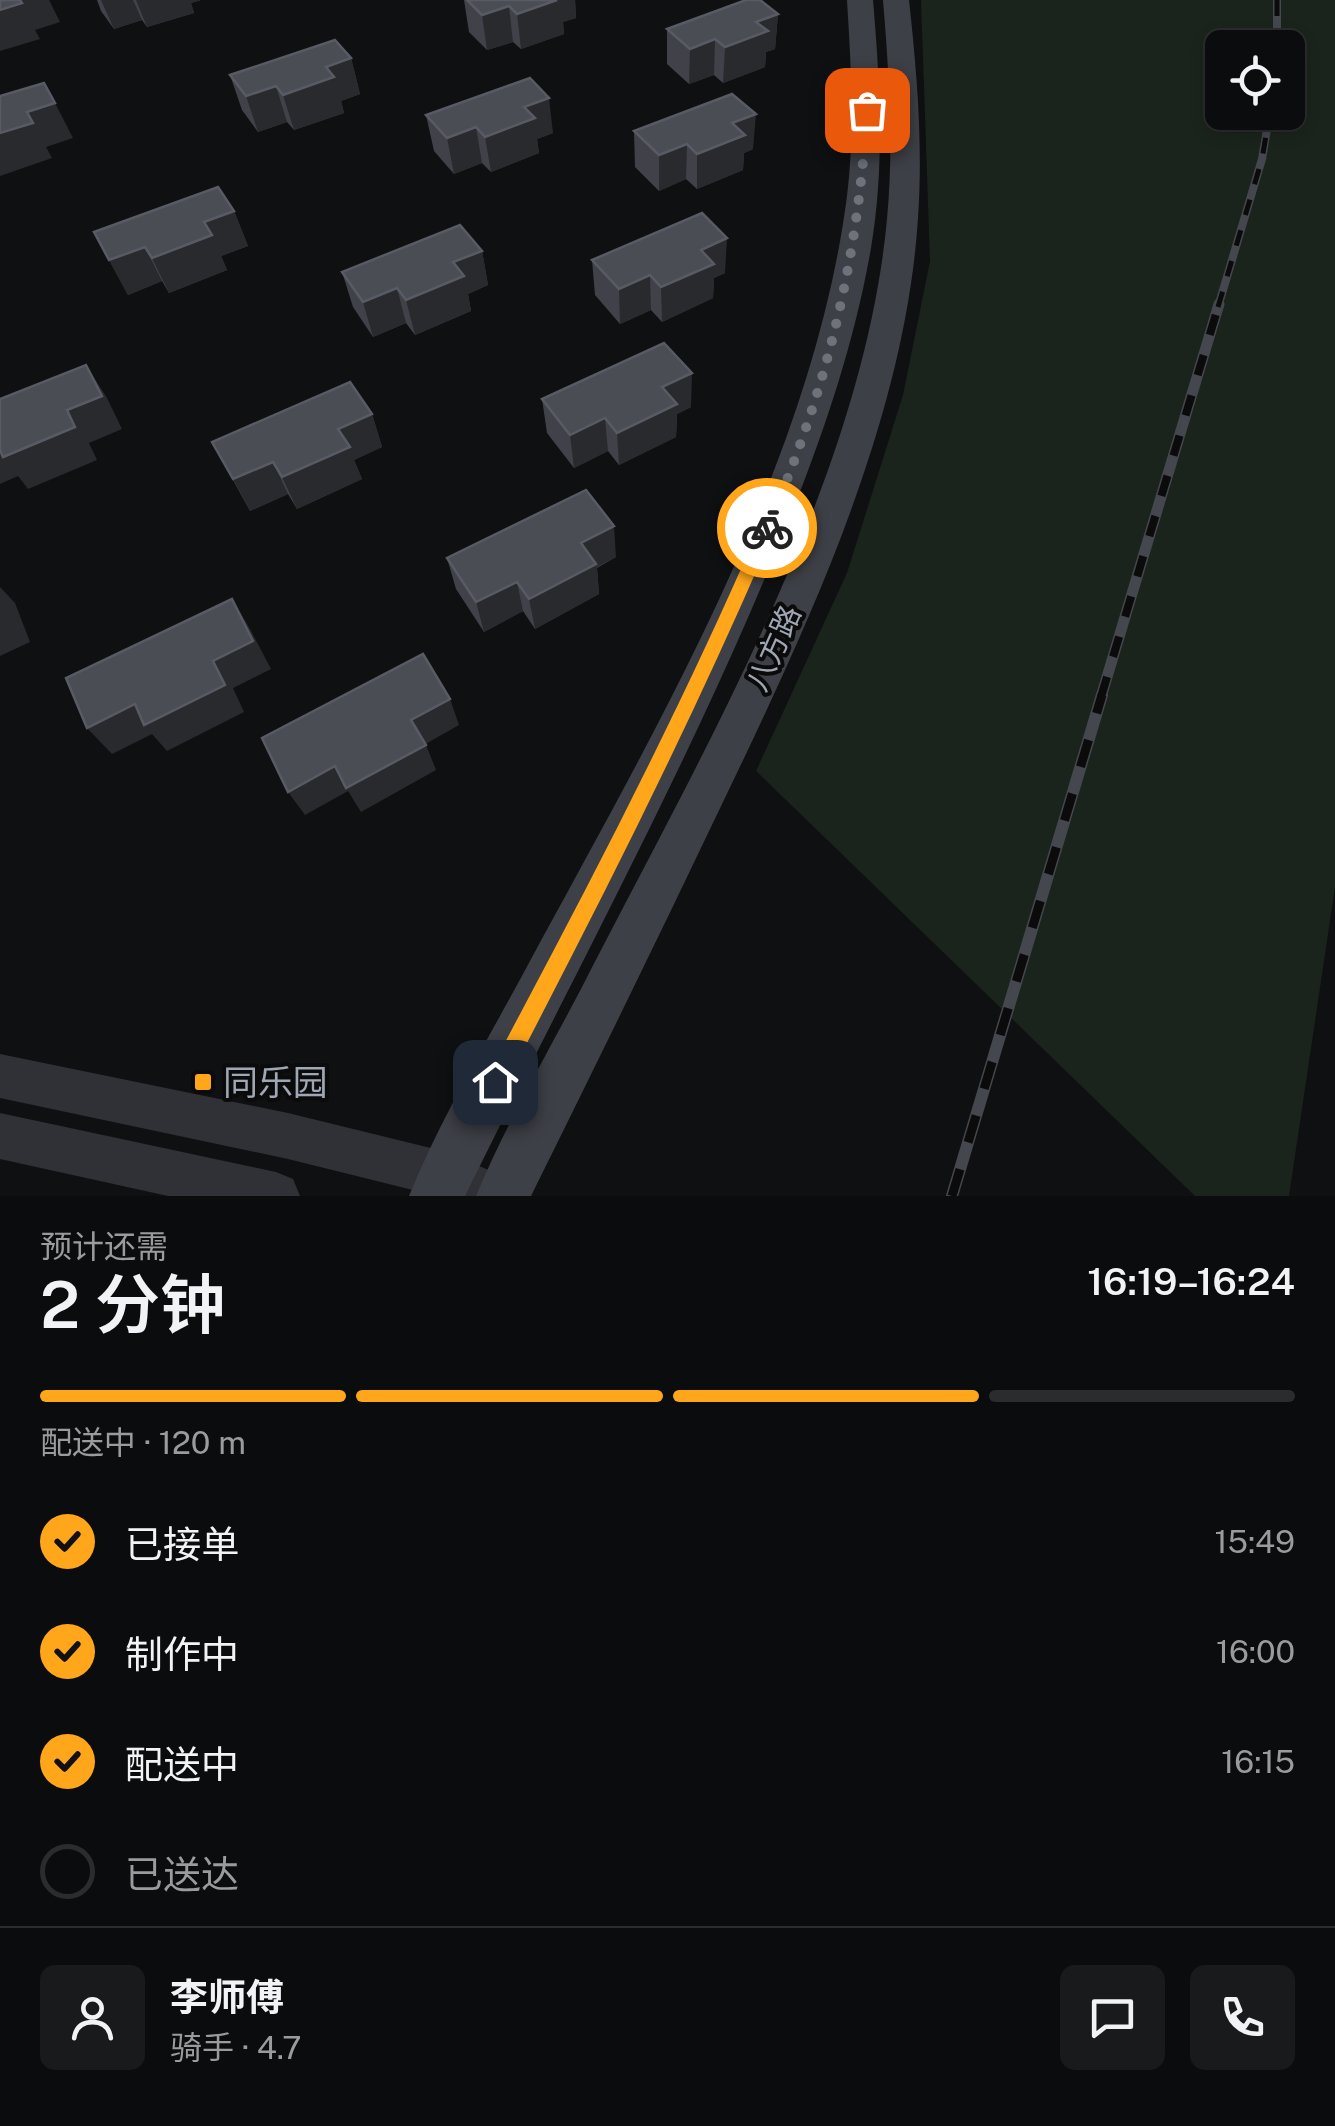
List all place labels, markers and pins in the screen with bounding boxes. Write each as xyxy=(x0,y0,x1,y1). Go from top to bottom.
pin xyxy=(825,68,910,153)
pin xyxy=(453,1040,538,1125)
place label: 同乐园 xyxy=(223,1062,328,1103)
marker: 同乐园 xyxy=(192,1071,214,1093)

